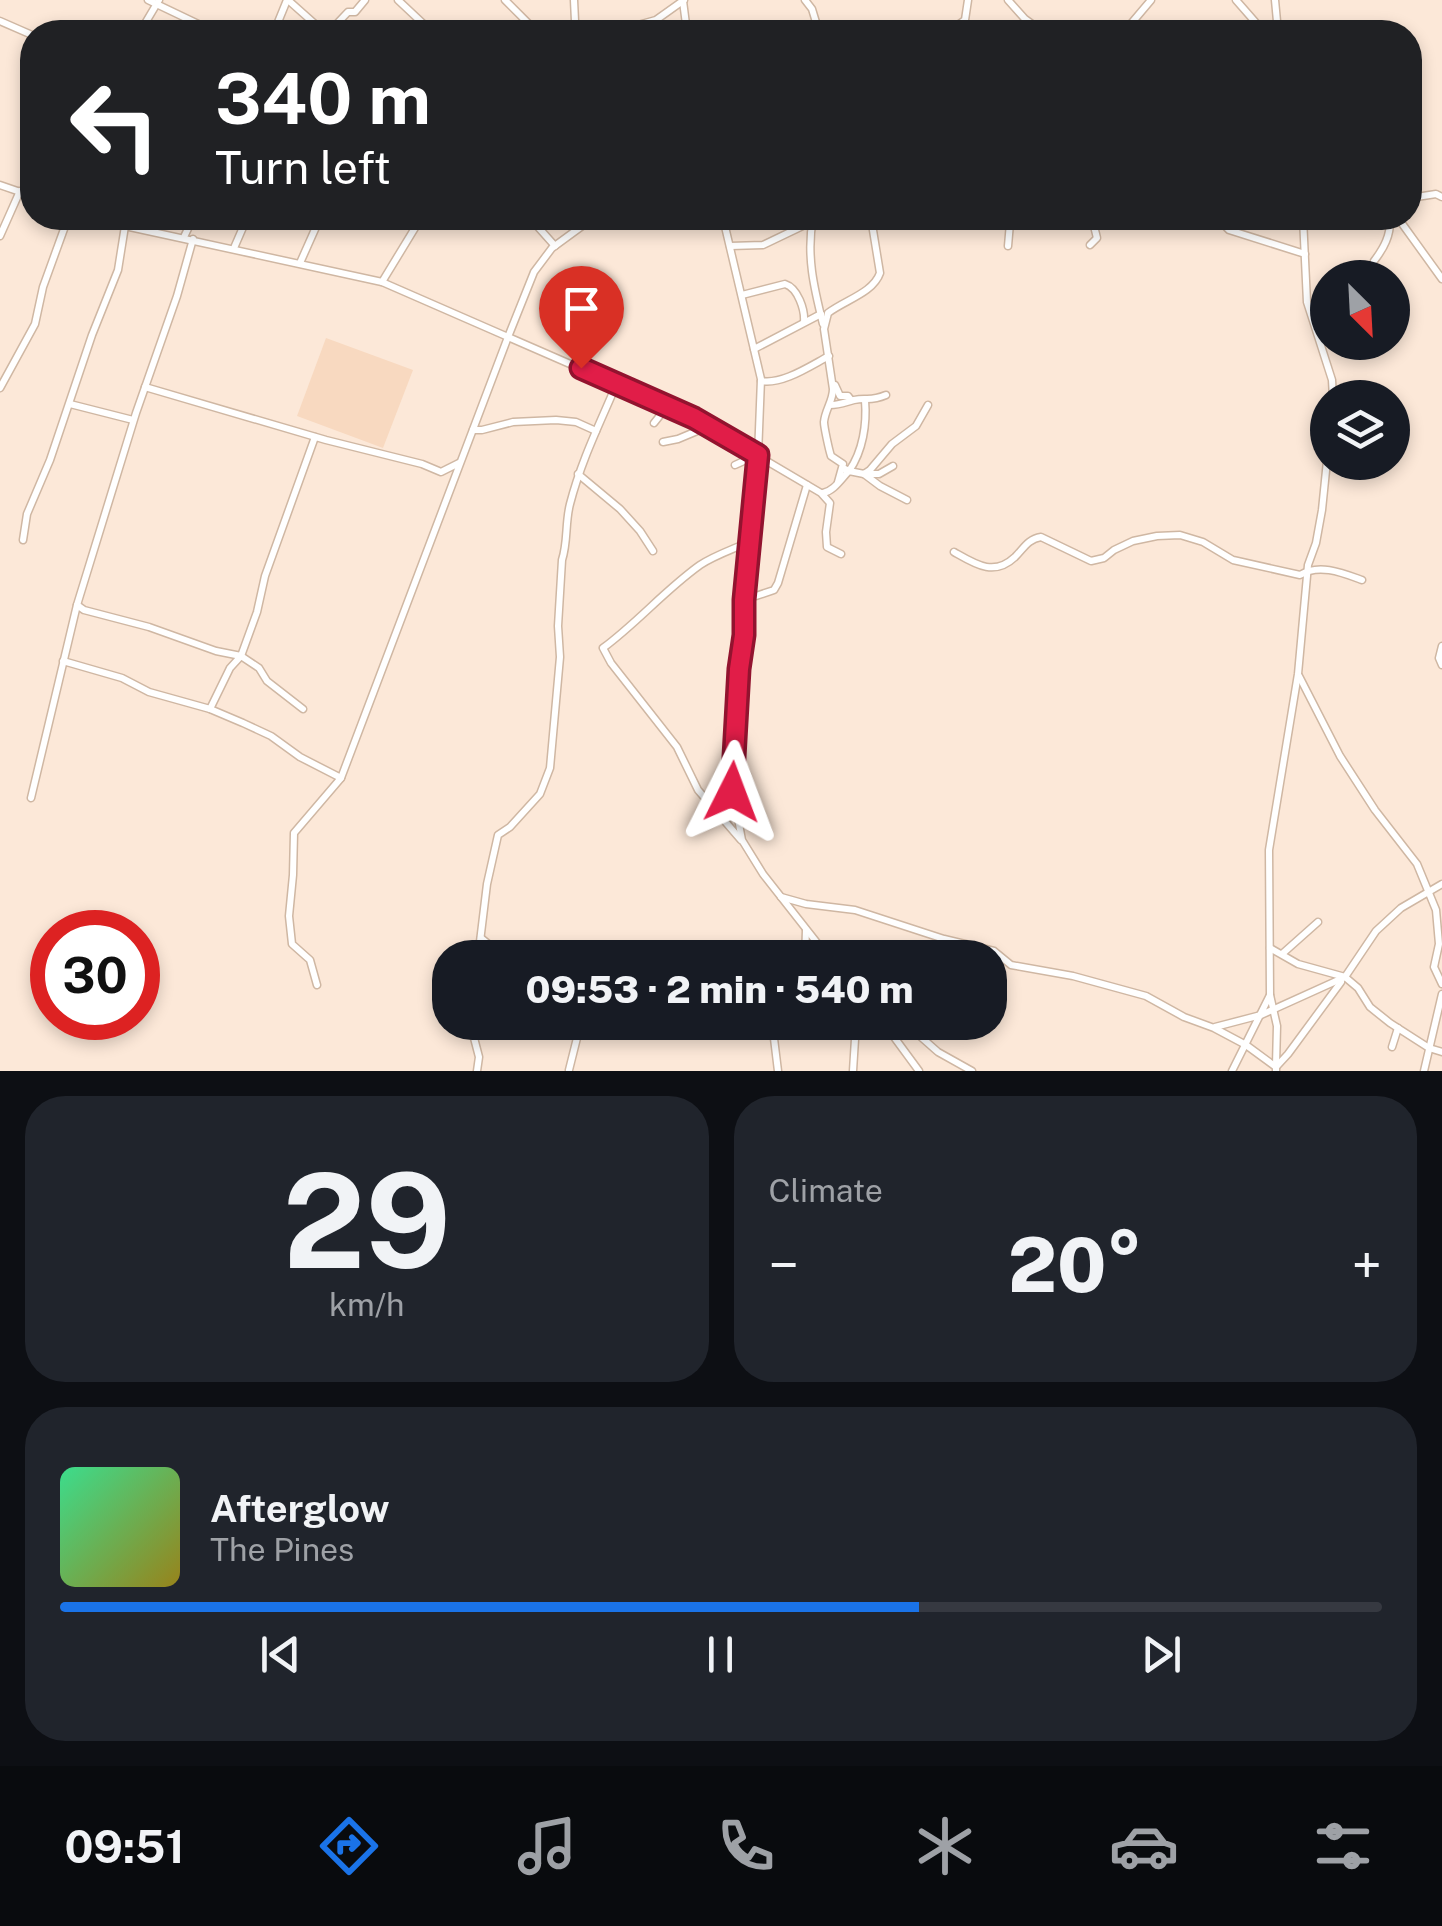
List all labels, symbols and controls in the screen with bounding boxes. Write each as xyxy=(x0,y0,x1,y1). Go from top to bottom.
text: 340 m xyxy=(215,57,431,140)
icon: left xyxy=(50,60,180,190)
text: Turn left xyxy=(215,141,391,194)
north arrow xyxy=(1310,260,1410,360)
map controls xyxy=(1310,260,1410,480)
pin xyxy=(539,266,624,369)
icon: arrive xyxy=(554,281,609,336)
button: layers xyxy=(1310,380,1410,480)
position arrow xyxy=(680,740,784,844)
speed limit sign: 30 xyxy=(30,910,160,1040)
text: 09:53 · 2 min · 540 m xyxy=(525,967,914,1012)
text: 29 xyxy=(283,1145,451,1297)
text: Climate xyxy=(769,1172,883,1209)
text: 20° xyxy=(1008,1221,1142,1309)
text: − xyxy=(769,1233,799,1297)
text: + xyxy=(1351,1233,1382,1297)
text: km/h xyxy=(329,1286,404,1323)
text: Afterglow xyxy=(210,1486,390,1531)
text: The Pines xyxy=(210,1531,354,1568)
icon: previous xyxy=(253,1627,308,1682)
icon: pause xyxy=(693,1627,748,1682)
icon: next xyxy=(1134,1627,1189,1682)
icon: directions xyxy=(314,1811,384,1881)
icon: music xyxy=(512,1811,582,1881)
icon: phone xyxy=(711,1811,781,1881)
icon: climate xyxy=(910,1811,980,1881)
icon: car xyxy=(1109,1811,1179,1881)
icon: filters xyxy=(1308,1811,1378,1881)
text: 09:51 xyxy=(64,1820,185,1873)

